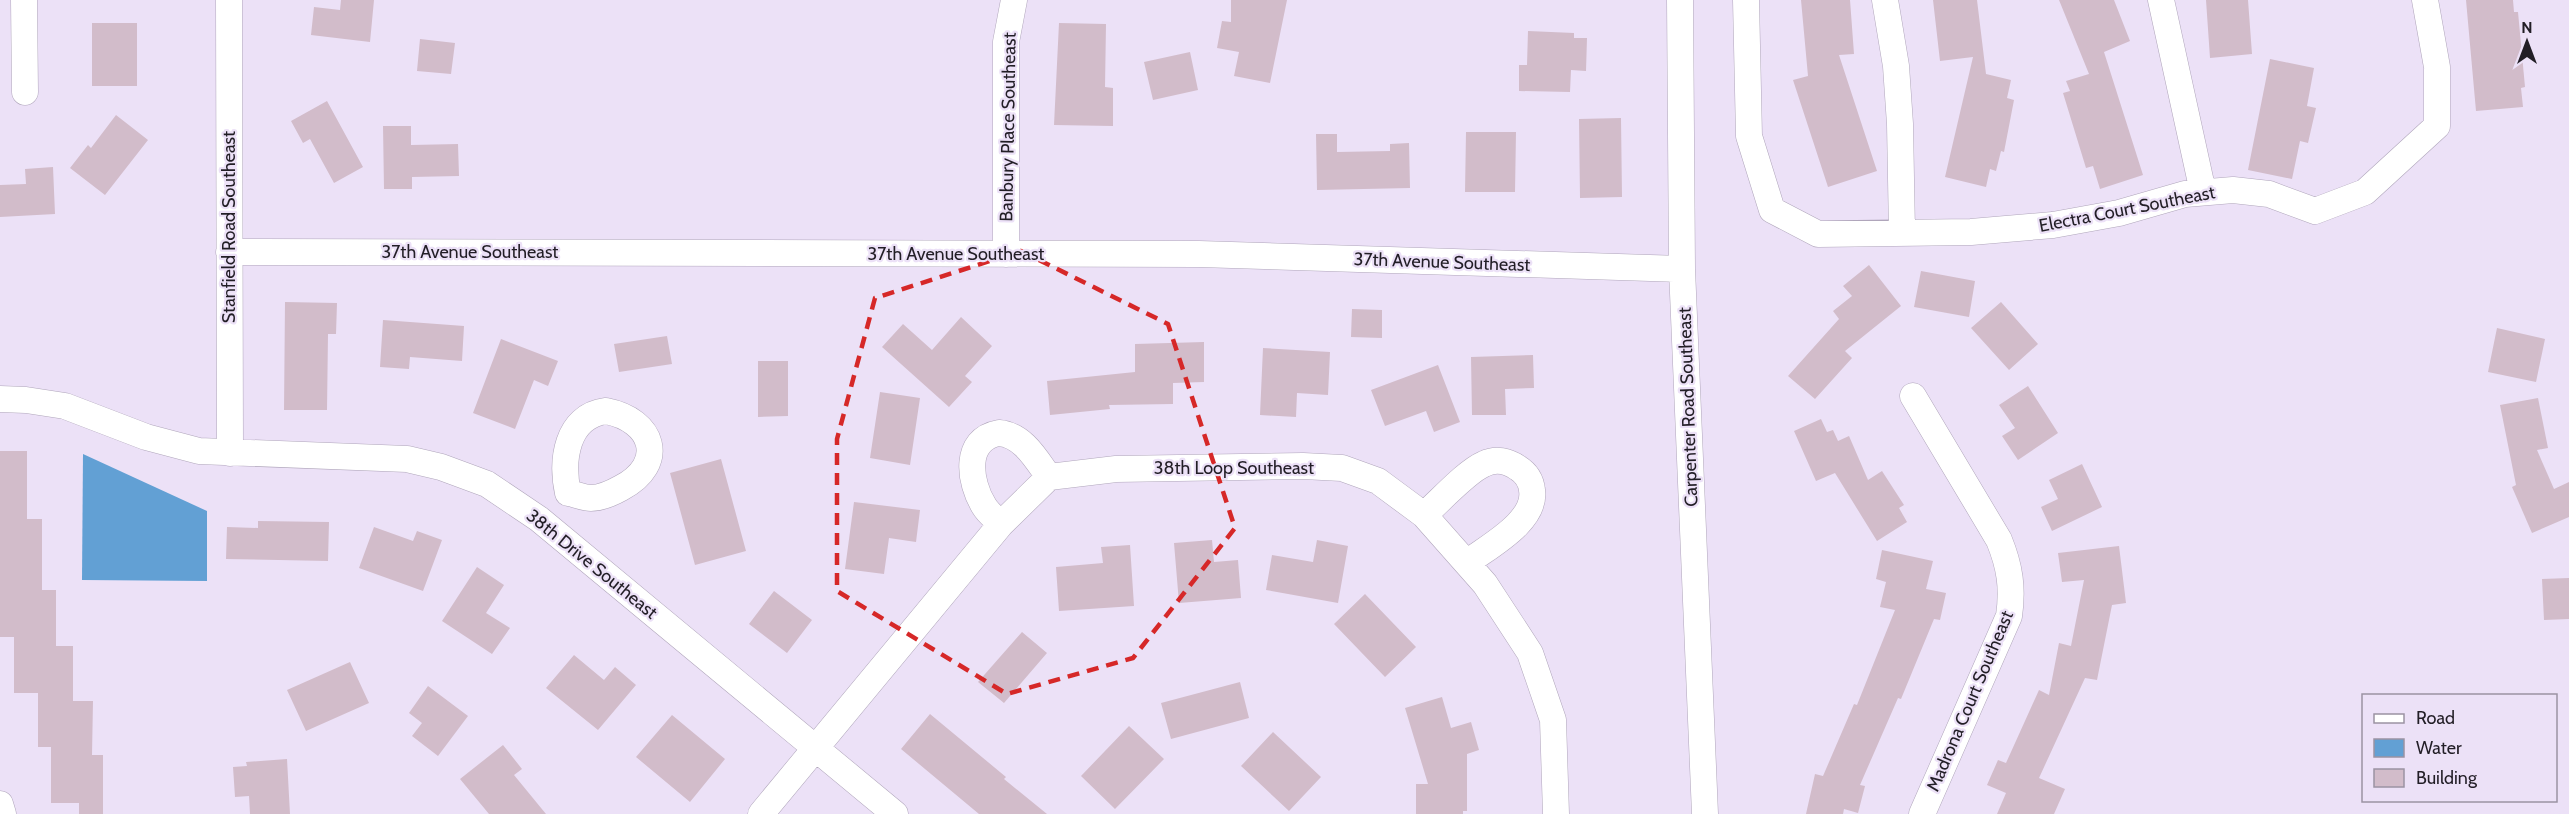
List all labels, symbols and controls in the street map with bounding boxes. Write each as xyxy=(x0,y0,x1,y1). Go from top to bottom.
north arrow xyxy=(2497,12,2557,72)
text: N xyxy=(2521,18,2533,37)
street label: Banbury Place Southeast xyxy=(995,32,1021,222)
street label: Stanfield Road Southeast xyxy=(218,131,240,323)
street label: Electra Court Southeast xyxy=(2037,181,2217,237)
street label: 37th Avenue Southeast xyxy=(382,241,558,263)
street label: 37th Avenue Southeast xyxy=(868,243,1044,265)
street label: 37th Avenue Southeast xyxy=(1353,248,1531,276)
street label: Carpenter Road Southeast xyxy=(1674,307,1702,507)
street label: 38th Loop Southeast xyxy=(1154,457,1314,479)
street label: 38th Drive Southeast xyxy=(522,504,662,624)
street label: Madrona Court Southeast xyxy=(1922,607,2018,795)
legend xyxy=(2362,694,2557,802)
text: Road xyxy=(2416,707,2455,729)
text: Water xyxy=(2416,737,2462,759)
text: Building xyxy=(2416,767,2478,789)

